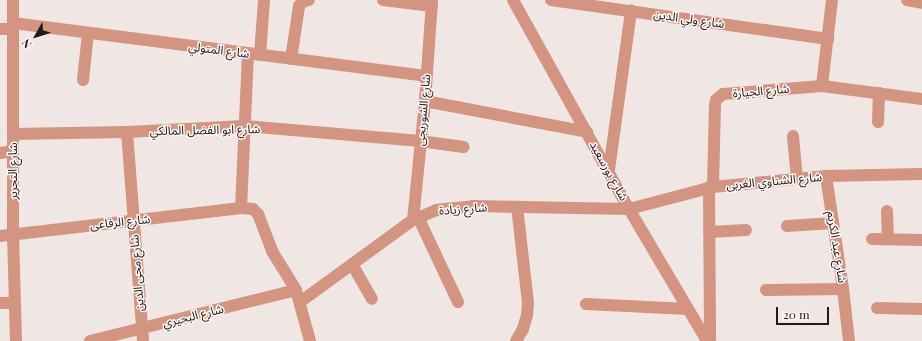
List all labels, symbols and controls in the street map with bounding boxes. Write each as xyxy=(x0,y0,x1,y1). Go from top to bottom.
street label: شارع ولي الدين xyxy=(653,7,725,31)
north arrow xyxy=(16,16,56,56)
text: N xyxy=(18,36,35,52)
street label: شارع المتولي xyxy=(188,39,250,61)
street label: شارع الشوربجى xyxy=(413,74,433,146)
street label: شارع الجيارة xyxy=(732,81,790,101)
street label: شارع ابو الفضل المالكي xyxy=(150,122,260,138)
street label: شارع بورسعيد xyxy=(587,139,631,203)
street label: شارع التحرير xyxy=(6,142,20,200)
street label: شارع الشناوي الغربى xyxy=(725,170,823,192)
street label: شارع زيادة xyxy=(439,200,487,218)
street label: شارع عبد الكريم xyxy=(824,210,850,284)
street label: شارع الرفاعى xyxy=(89,212,151,232)
street label: شارع محى الدين xyxy=(127,234,147,312)
scale bar xyxy=(778,299,831,325)
street label: شارع البحيري xyxy=(161,301,225,331)
text: 20 m xyxy=(783,306,810,322)

